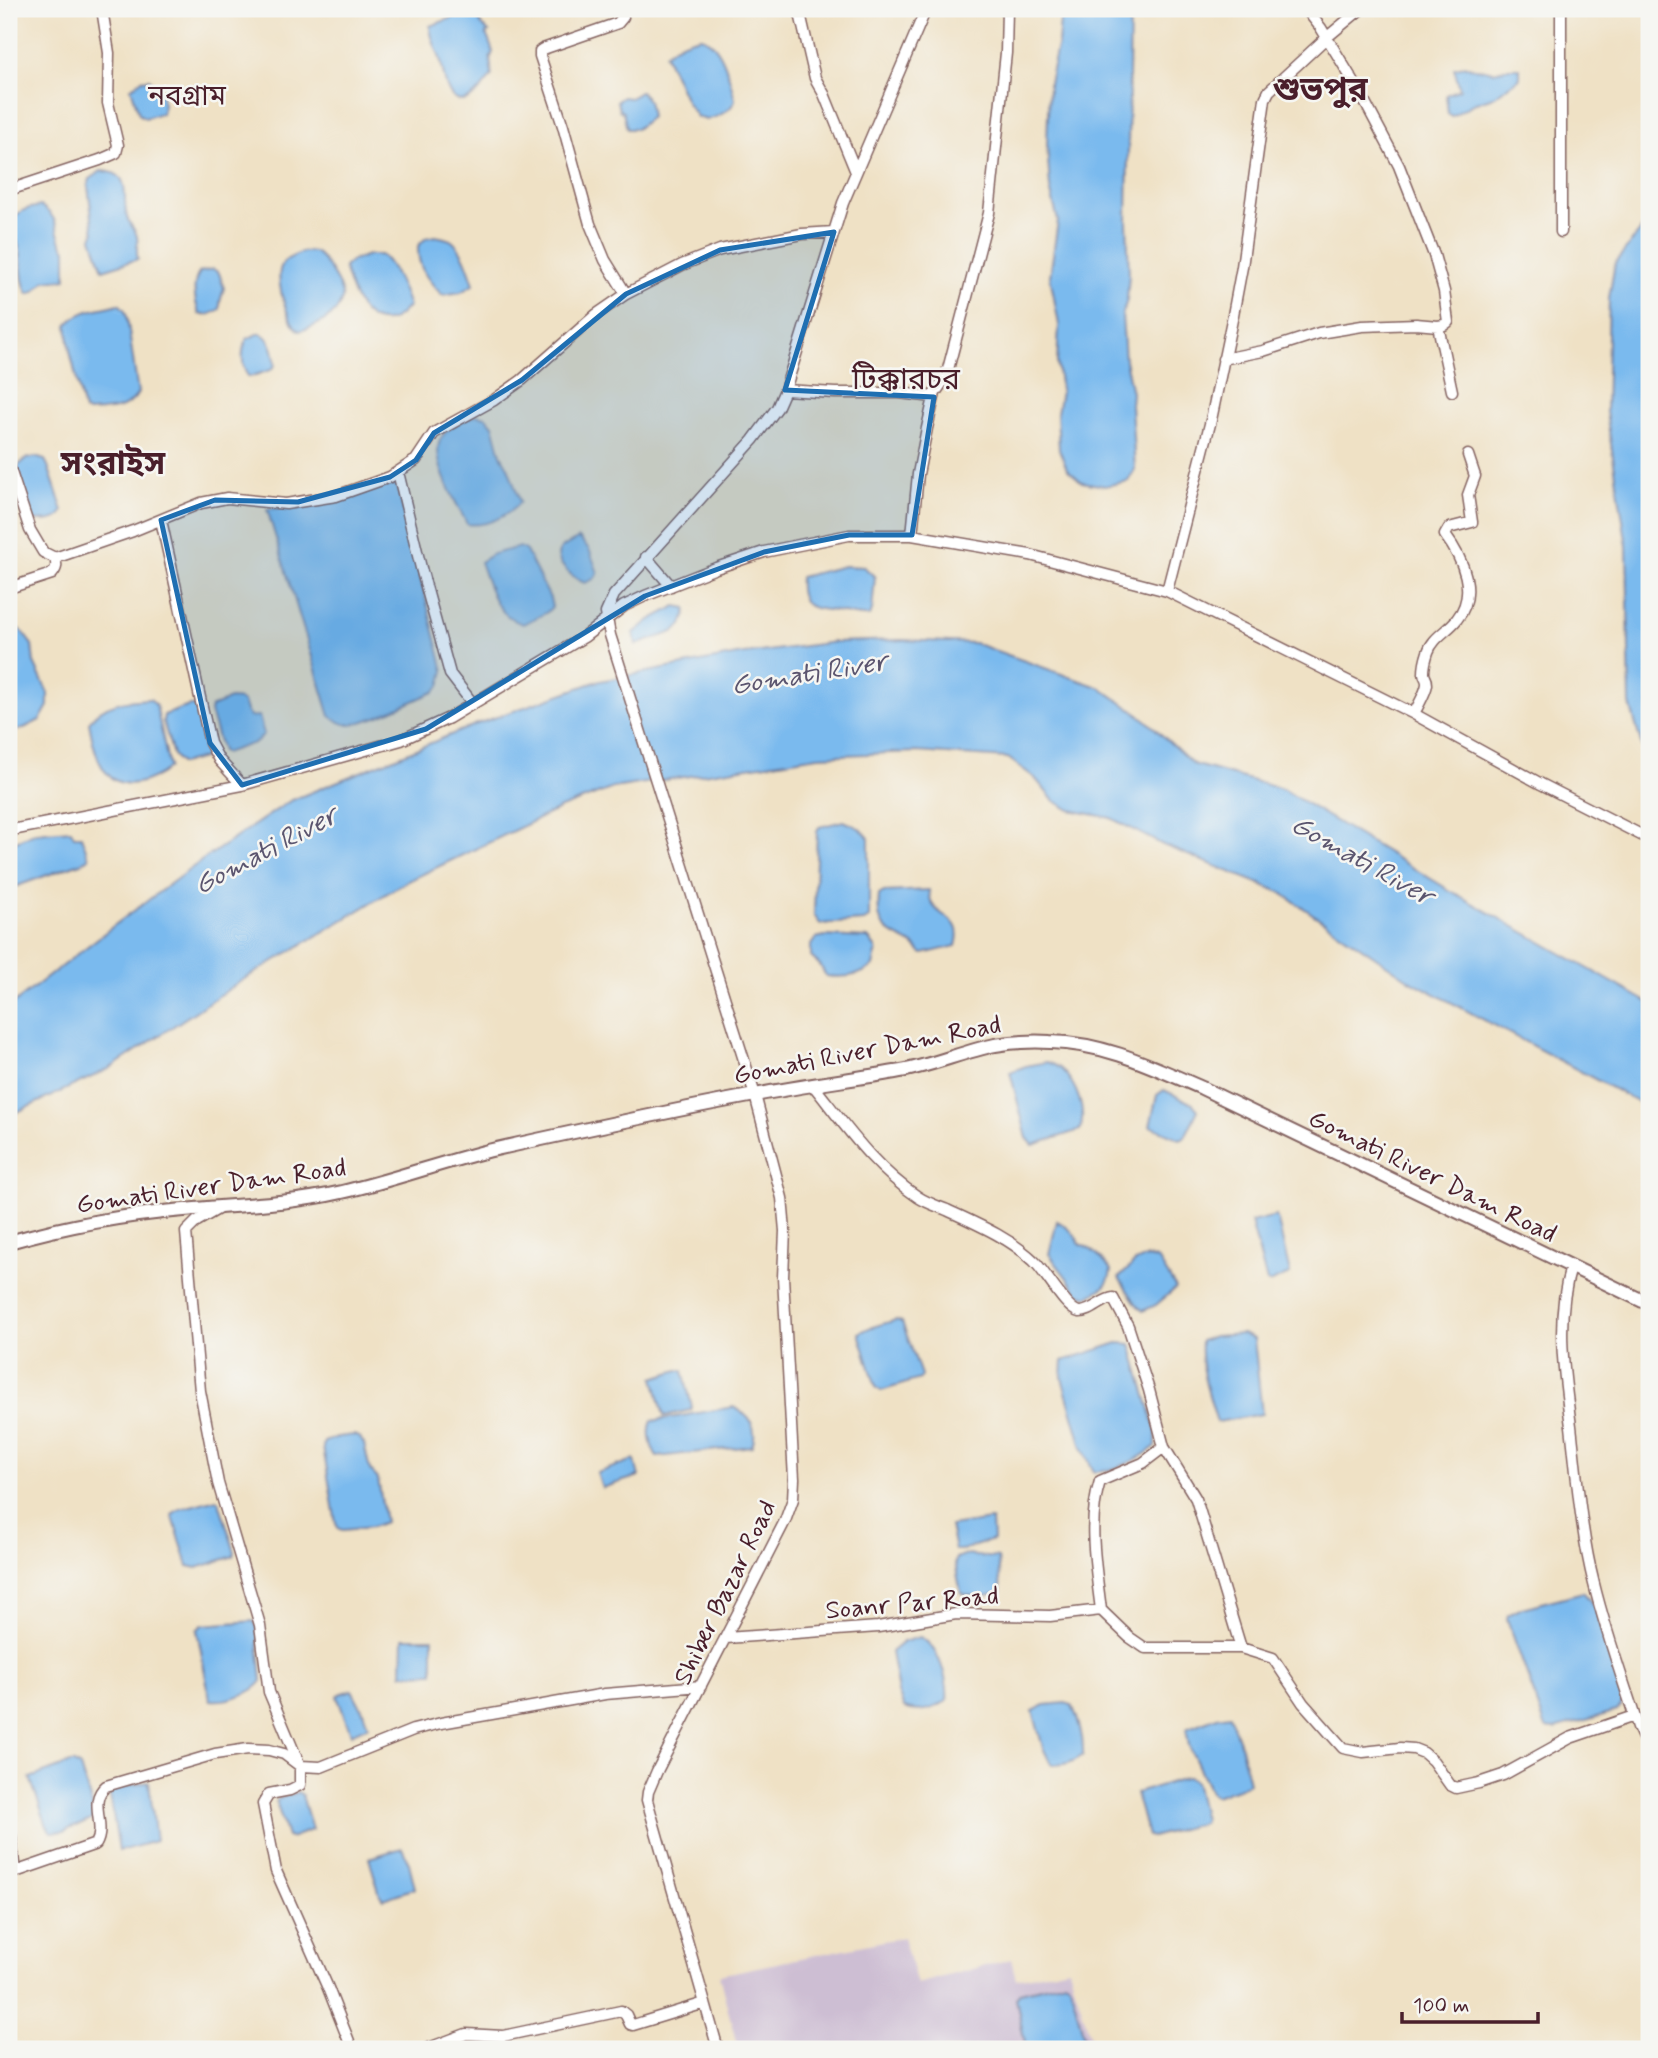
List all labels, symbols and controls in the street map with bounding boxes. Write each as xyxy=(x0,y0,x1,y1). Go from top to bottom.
district label: শুভপুর xyxy=(1272,69,1369,113)
district label: নবগ্ৰাম xyxy=(147,79,227,116)
district label: টিক্কারচর xyxy=(851,361,961,400)
district label: সংরাইস xyxy=(60,443,166,487)
water label: Gomati River xyxy=(729,643,894,705)
water label: Gomati River xyxy=(188,796,348,904)
water label: Gomati River xyxy=(1284,807,1443,917)
street label: Gomati River Dam Road xyxy=(731,1008,1004,1094)
street label: Gomati River Dam Road xyxy=(1302,1102,1562,1252)
street label: Gomati River Dam Road xyxy=(74,1151,348,1223)
street label: Shiber Bazar Road xyxy=(666,1495,785,1691)
street label: Soanr Par Road xyxy=(824,1579,1000,1628)
scale bar xyxy=(1402,1981,1539,2025)
text: 100 m xyxy=(1413,1992,1469,2020)

